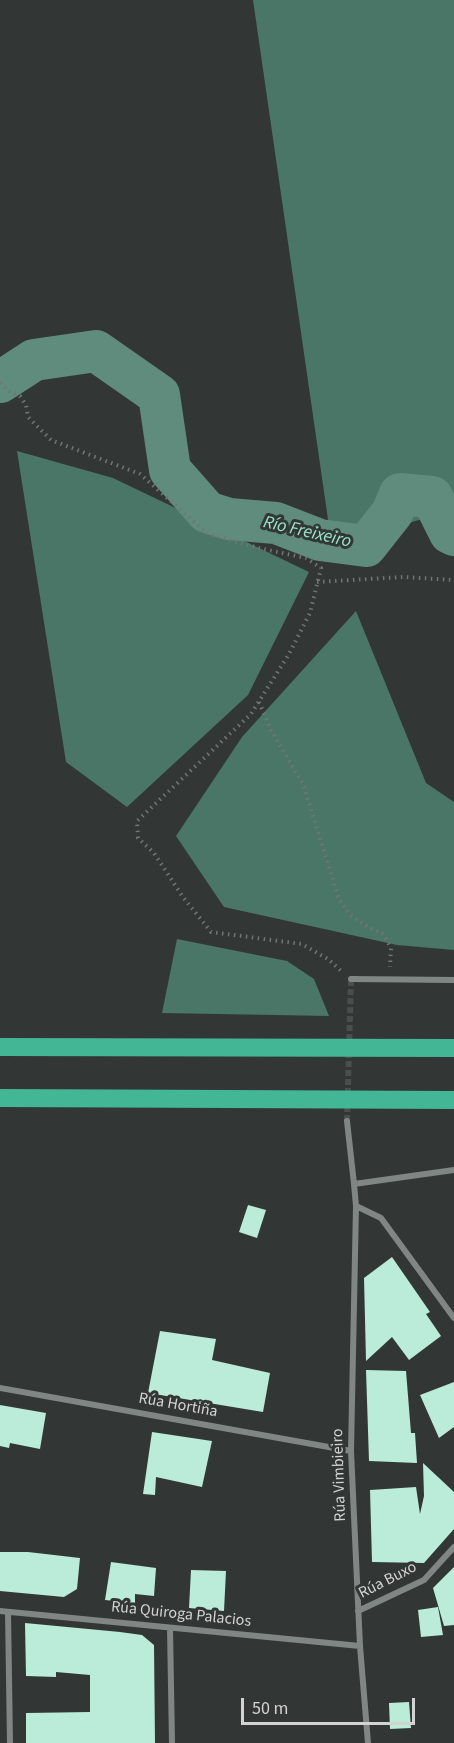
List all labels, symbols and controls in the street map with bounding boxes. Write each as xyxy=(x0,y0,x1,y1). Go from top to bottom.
water label: Río Freixeiro xyxy=(261,512,353,554)
street label: Rúa Hortiña xyxy=(137,1390,219,1422)
street label: Rúa Vimbieiro xyxy=(329,1428,351,1522)
street label: Rúa Buxo xyxy=(356,1558,420,1604)
street label: Rúa Quiroga Palacios xyxy=(110,1598,252,1632)
scale bar xyxy=(244,1686,418,1724)
text: 50 m xyxy=(252,1696,288,1721)

